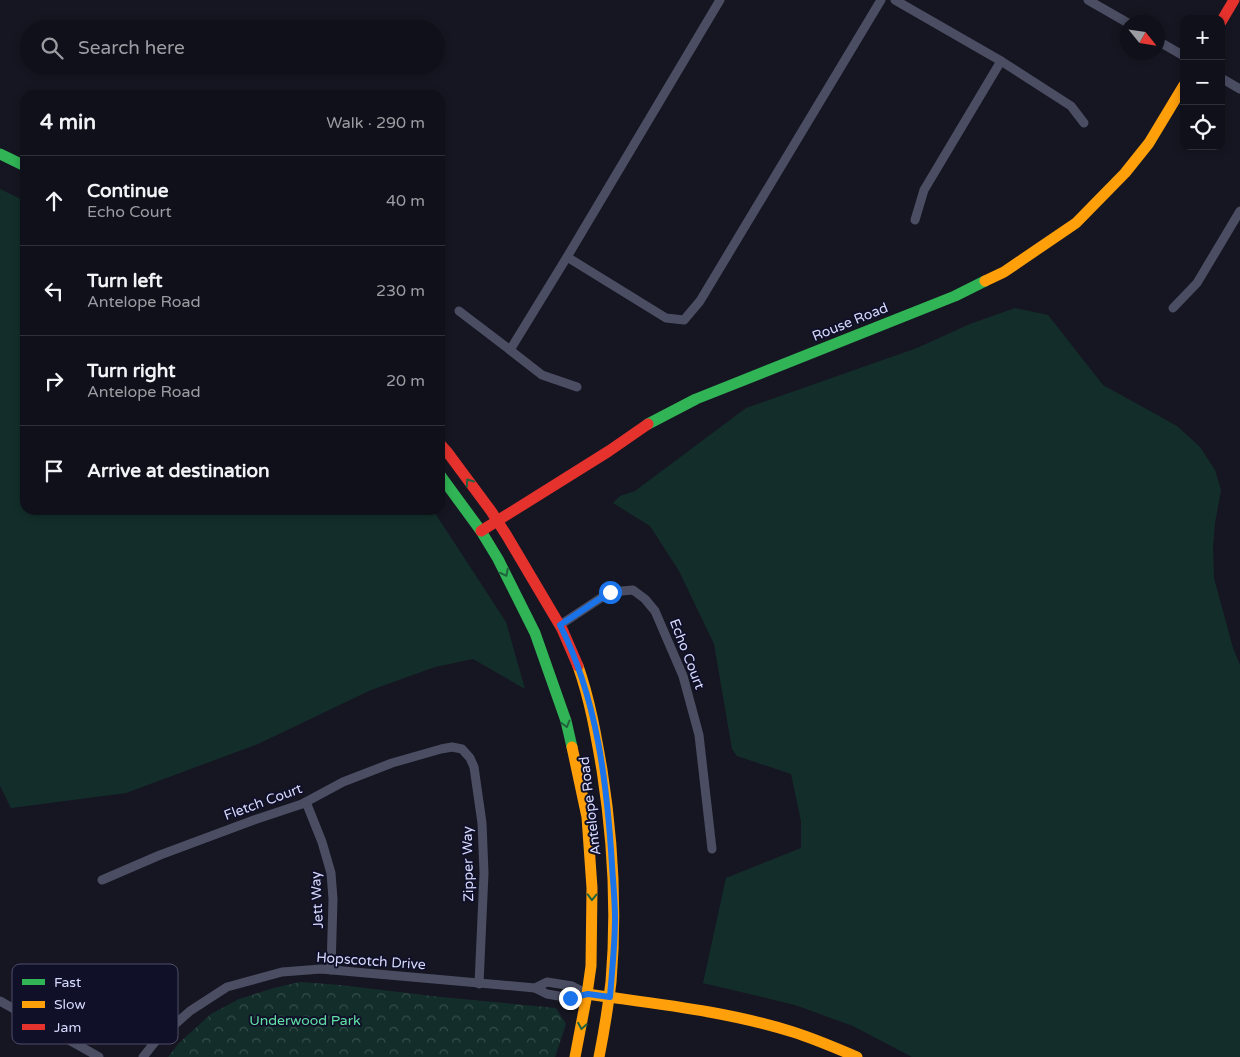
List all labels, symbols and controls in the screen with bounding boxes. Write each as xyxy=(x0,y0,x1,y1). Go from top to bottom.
north arrow xyxy=(1120,15,1165,60)
map controls xyxy=(1180,15,1225,150)
button: + xyxy=(1180,15,1225,60)
search box xyxy=(20,20,445,75)
icon: search xyxy=(38,34,66,62)
text: Search here xyxy=(78,37,185,59)
button: − xyxy=(1180,60,1225,105)
button: locate xyxy=(1180,105,1225,150)
text: 4 min xyxy=(40,110,96,135)
text: Walk · 290 m xyxy=(326,113,425,133)
text: Continue xyxy=(87,180,169,202)
icon: ahead xyxy=(40,187,68,215)
text: 40 m xyxy=(386,191,425,211)
text: Echo Court xyxy=(87,202,172,222)
text: Turn left xyxy=(87,270,163,292)
icon: left xyxy=(40,277,68,305)
text: 230 m xyxy=(376,281,425,301)
text: Antelope Road xyxy=(87,292,201,312)
street label: Rouse Road xyxy=(810,299,890,345)
text: Turn right xyxy=(87,360,175,382)
icon: right xyxy=(40,367,68,395)
text: 20 m xyxy=(386,371,425,391)
text: Antelope Road xyxy=(87,382,201,402)
icon: arrive xyxy=(40,457,68,485)
text: Arrive at destination xyxy=(87,460,270,482)
one-way arrow xyxy=(466,478,475,488)
one-way arrow xyxy=(499,568,509,577)
route start xyxy=(599,581,622,604)
street label: Echo Court xyxy=(666,616,708,692)
one-way arrow xyxy=(560,719,571,728)
street label: Antelope Road xyxy=(576,756,604,856)
street label: Fletch Court xyxy=(222,780,305,824)
street label: Zipper Way xyxy=(459,825,477,902)
street label: Jett Way xyxy=(307,870,327,929)
one-way arrow xyxy=(587,894,597,902)
street label: Hopscotch Drive xyxy=(316,949,426,973)
legend xyxy=(12,964,178,1044)
text: Fast xyxy=(54,974,82,991)
route end xyxy=(559,987,582,1010)
text: Slow xyxy=(54,996,86,1013)
park label: Underwood Park xyxy=(249,1012,361,1029)
text: Jam xyxy=(54,1019,81,1036)
one-way arrow xyxy=(577,1021,587,1030)

